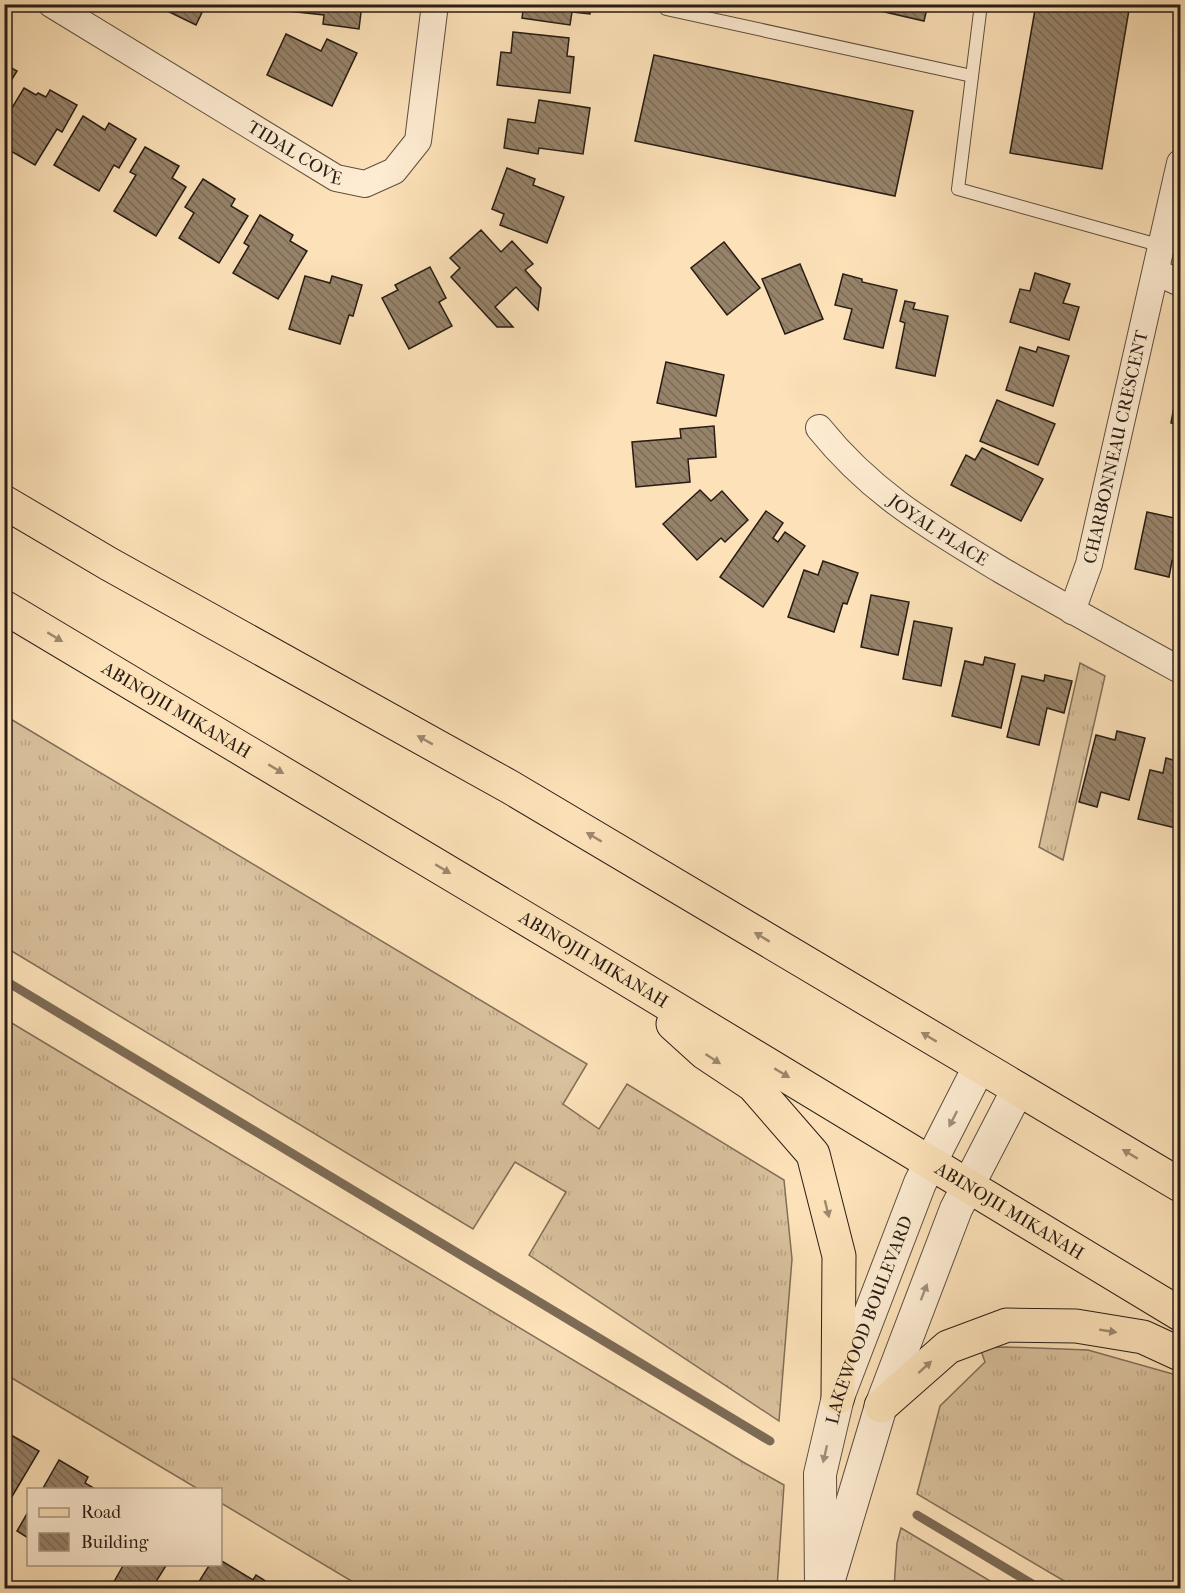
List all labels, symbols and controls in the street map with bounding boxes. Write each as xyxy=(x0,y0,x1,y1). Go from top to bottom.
street label: TIDAL COVE xyxy=(244,116,344,189)
street label: CHARBONNEAU CRESCENT xyxy=(1079,327,1152,566)
street label: JOYAL PLACE xyxy=(883,489,992,570)
one-way arrow xyxy=(47,631,63,642)
street label: ABINOJII MIKANAH xyxy=(97,657,255,763)
one-way arrow xyxy=(416,735,433,745)
one-way arrow xyxy=(268,764,285,774)
one-way arrow xyxy=(586,832,602,843)
one-way arrow xyxy=(435,864,451,875)
street label: ABINOJII MIKANAH xyxy=(515,906,672,1012)
one-way arrow xyxy=(753,932,770,942)
one-way arrow xyxy=(921,1031,937,1042)
one-way arrow xyxy=(705,1053,721,1065)
one-way arrow xyxy=(774,1067,790,1078)
one-way arrow xyxy=(948,1110,958,1127)
one-way arrow xyxy=(1122,1149,1138,1160)
street label: ABINOJII MIKANAH xyxy=(931,1157,1088,1264)
one-way arrow xyxy=(822,1199,832,1218)
street label: LAKEWOOD BOULEVARD xyxy=(822,1213,917,1426)
one-way arrow xyxy=(920,1283,930,1301)
one-way arrow xyxy=(1099,1327,1118,1336)
one-way arrow xyxy=(917,1361,932,1374)
one-way arrow xyxy=(819,1444,829,1463)
legend xyxy=(27,1488,222,1566)
text: Road xyxy=(81,1502,121,1523)
text: Building xyxy=(81,1532,149,1553)

